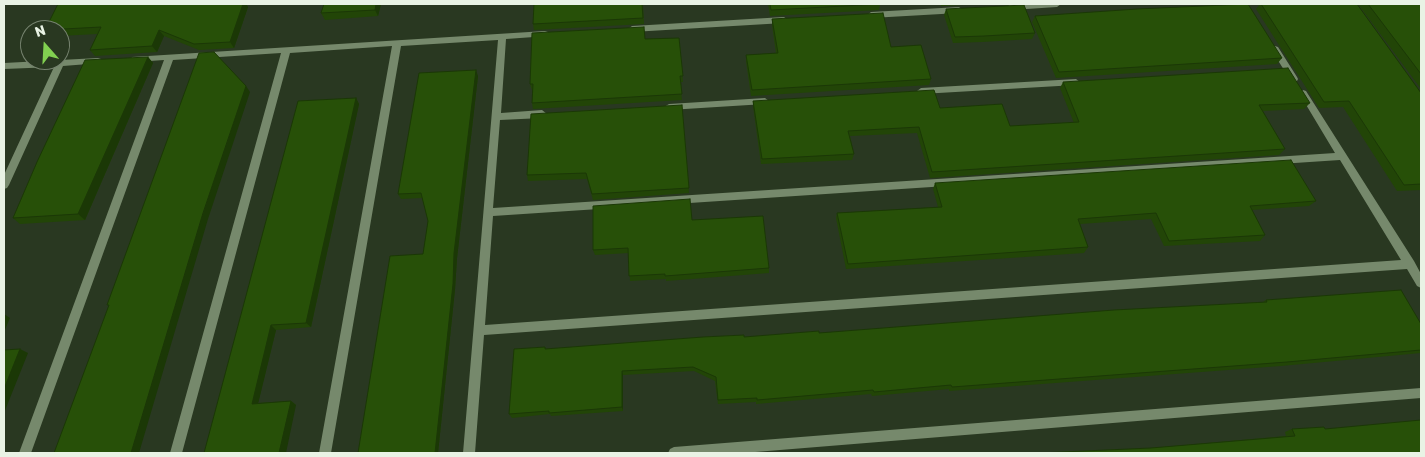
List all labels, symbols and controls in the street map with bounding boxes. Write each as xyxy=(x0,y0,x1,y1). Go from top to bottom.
north arrow xyxy=(20,20,70,70)
text: N xyxy=(33,22,48,41)

